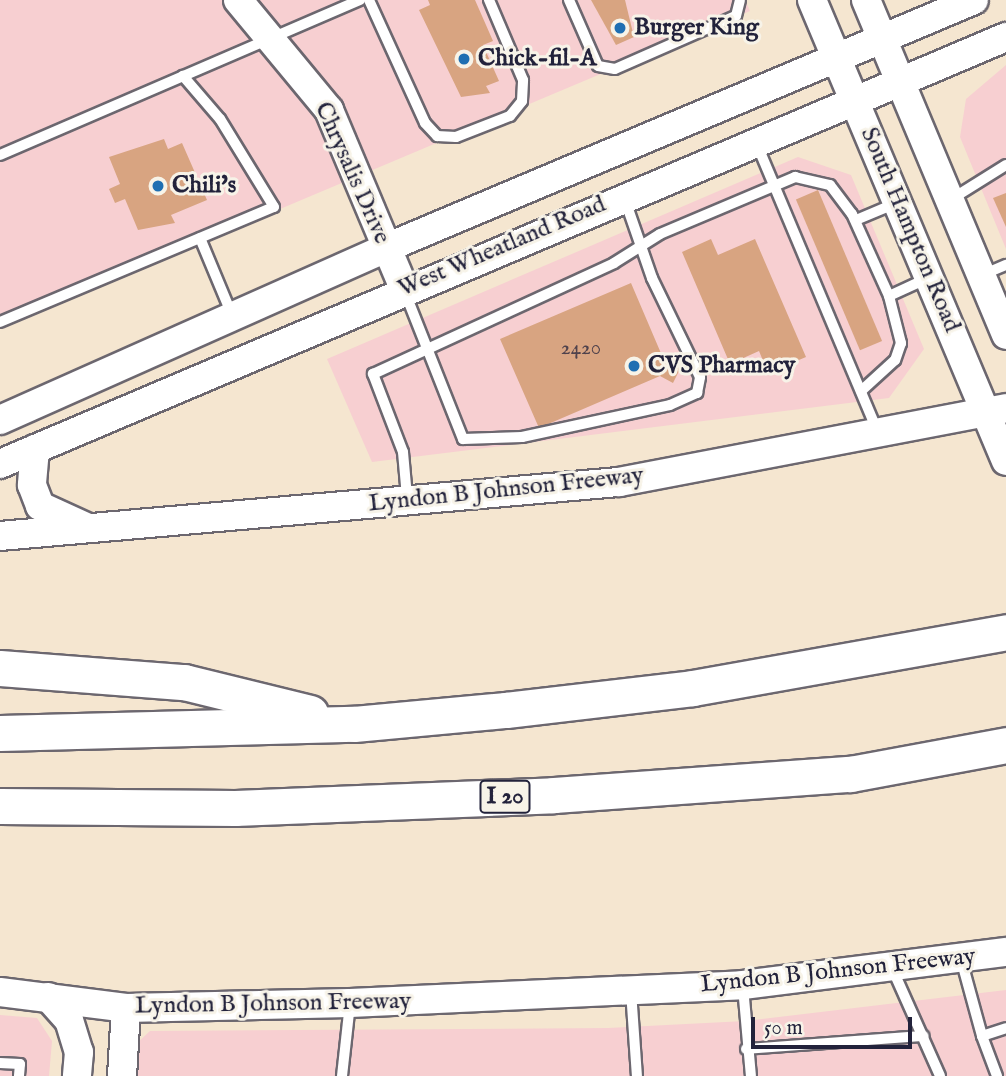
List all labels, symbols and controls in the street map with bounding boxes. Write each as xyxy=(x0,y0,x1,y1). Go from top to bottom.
place label: Burger King xyxy=(634,14,759,42)
marker: Burger King xyxy=(612,20,628,36)
place label: Chick-fil-A xyxy=(478,45,596,73)
marker: Chick-fil-A xyxy=(456,51,472,67)
street label: Chrysalis Drive xyxy=(308,98,396,248)
street label: South Hampton Road xyxy=(854,123,966,337)
place label: Chili's xyxy=(172,172,236,200)
marker: Chili's xyxy=(150,178,166,194)
street label: West Wheatland Road xyxy=(394,190,610,304)
house number: 2420 xyxy=(561,336,601,362)
place label: CVS Pharmacy xyxy=(648,352,795,380)
marker: CVS Pharmacy xyxy=(626,358,642,374)
street label: Lyndon B Johnson Freeway xyxy=(367,461,645,519)
road number: I 20 xyxy=(479,778,531,817)
street label: Lyndon B Johnson Freeway xyxy=(699,942,977,1000)
street label: Lyndon B Johnson Freeway xyxy=(135,987,411,1021)
scale bar xyxy=(754,1002,915,1046)
text: 50 m xyxy=(764,1015,803,1042)

